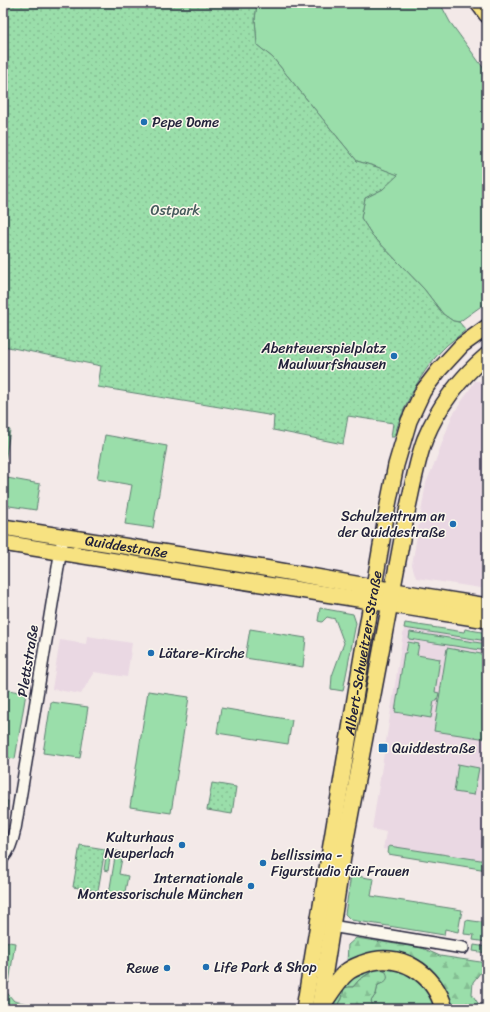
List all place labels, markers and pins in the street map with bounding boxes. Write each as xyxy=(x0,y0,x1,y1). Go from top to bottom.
place label: Pepe Dome xyxy=(152,110,219,135)
marker: Pepe Dome xyxy=(139,117,149,127)
place label: Abenteuerspielplatz Maulwurfshausen xyxy=(260,336,386,377)
marker: Abenteuerspielplatz Maulwurfshausen xyxy=(389,351,399,361)
place label: Schulzentrum an der Quiddestraße xyxy=(337,504,445,545)
marker: Schulzentrum an der Quiddestraße xyxy=(448,519,458,529)
place label: Lätare-Kirche xyxy=(159,641,245,666)
marker: Lätare-Kirche xyxy=(146,648,156,658)
place label: Quiddestraße xyxy=(392,736,475,761)
marker: Quiddestraße xyxy=(377,742,389,754)
place label: Kulturhaus Neuperlach xyxy=(104,825,175,866)
marker: Kulturhaus Neuperlach xyxy=(177,840,187,850)
place label: bellissima - Figurstudio für Frauen xyxy=(271,843,410,884)
marker: bellissima - Figurstudio für Frauen xyxy=(258,858,268,868)
place label: Internationale Montessorischule München xyxy=(77,866,243,907)
marker: Internationale Montessorischule München xyxy=(246,881,256,891)
place label: Life Park & Shop xyxy=(214,955,317,980)
place label: Rewe xyxy=(126,956,159,981)
marker: Life Park & Shop xyxy=(201,962,211,972)
marker: Rewe xyxy=(162,963,172,973)

